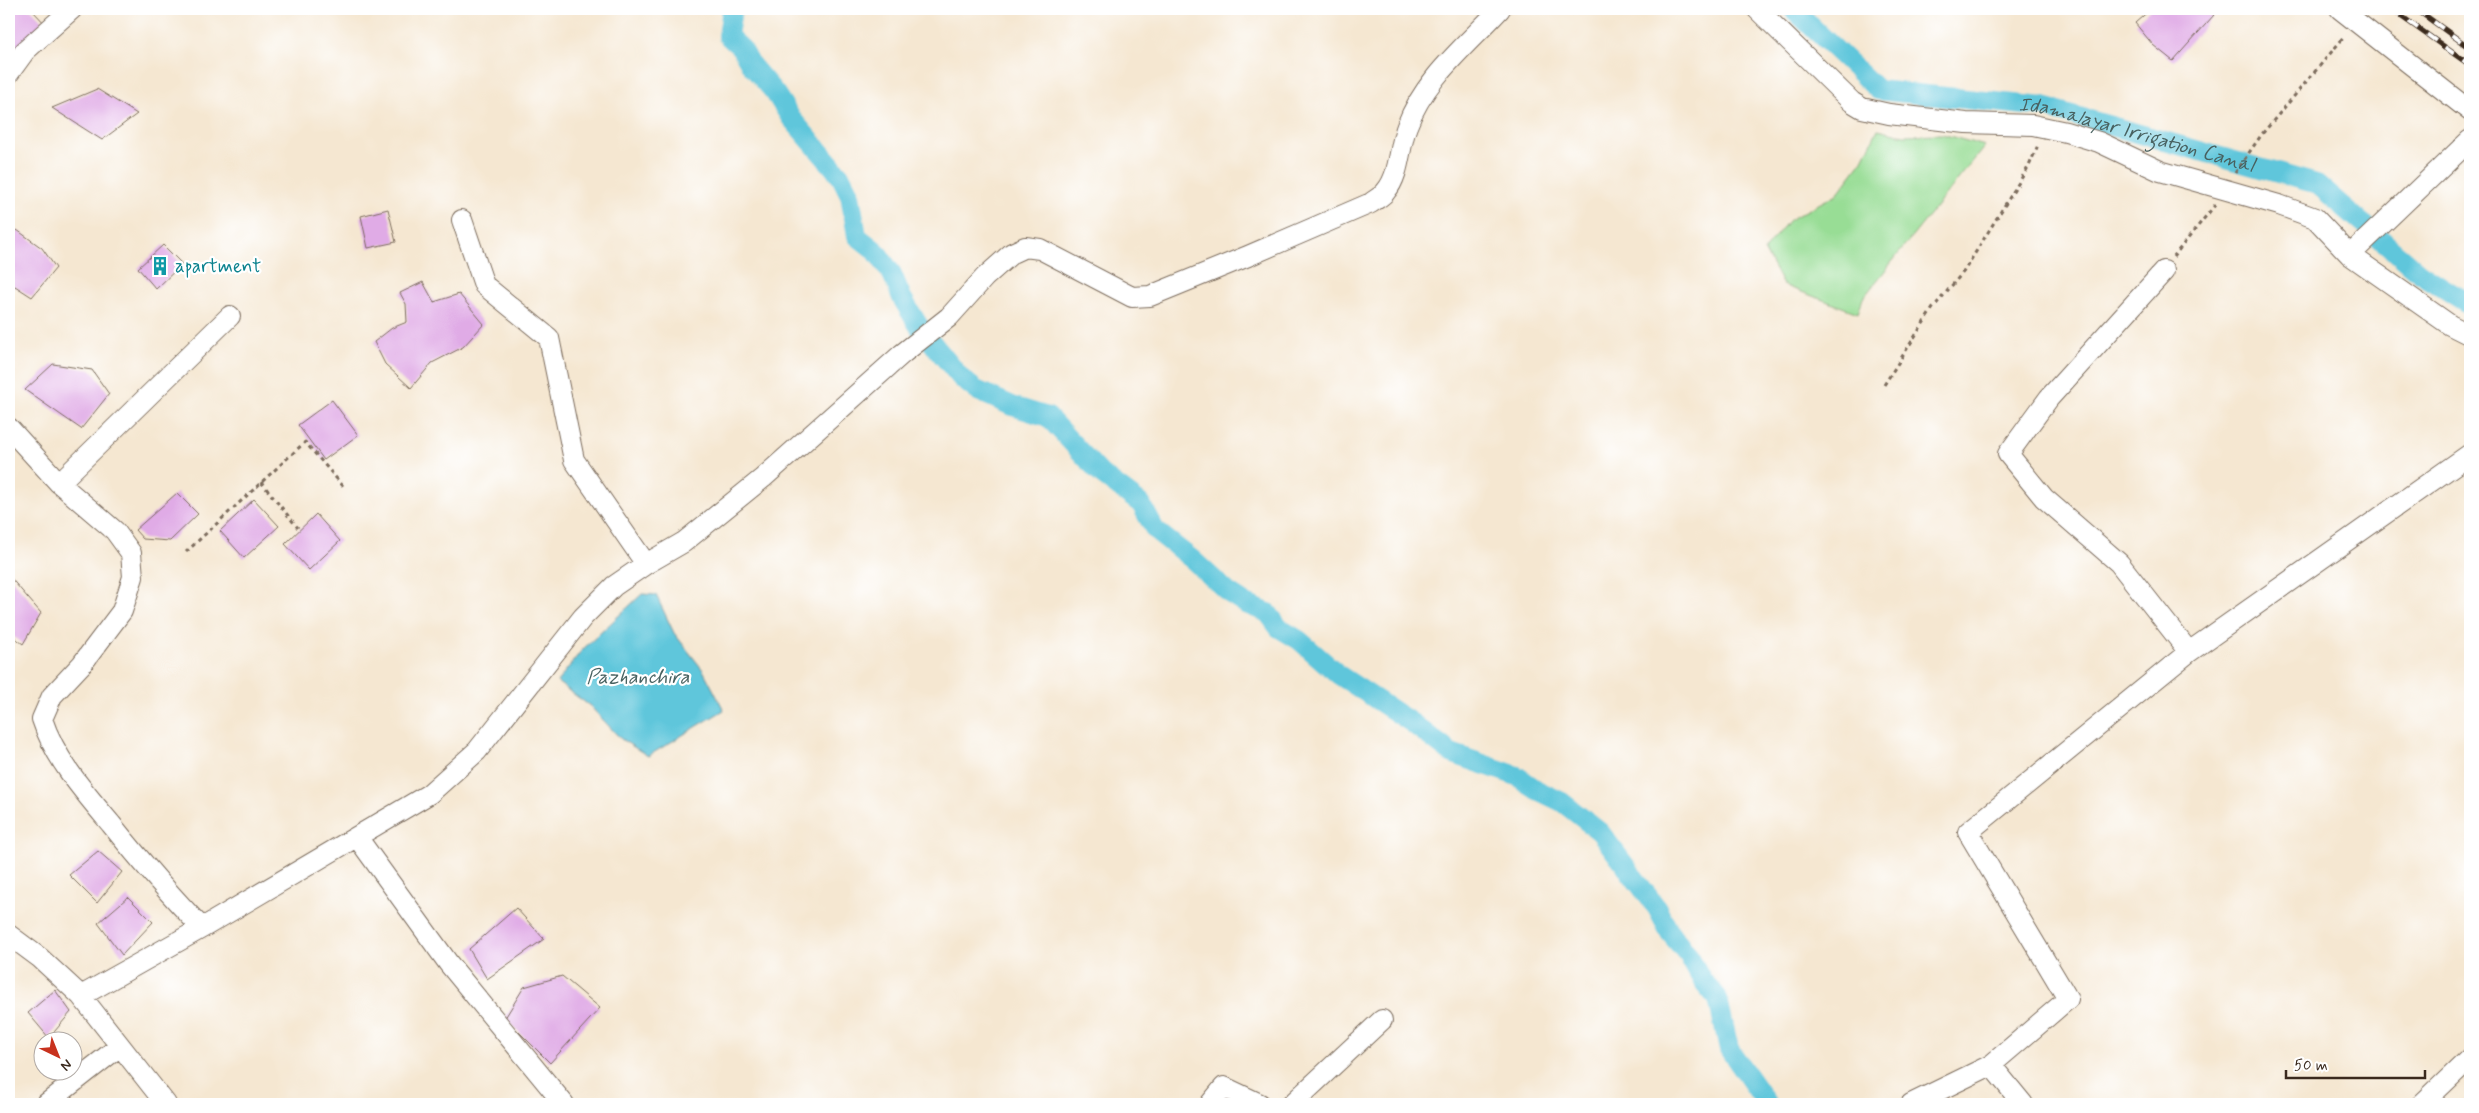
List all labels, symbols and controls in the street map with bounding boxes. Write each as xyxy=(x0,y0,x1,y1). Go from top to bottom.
water label: Idamalayar Irrigation Canal xyxy=(2018,91,2259,180)
place label: apartment xyxy=(175,254,261,279)
building icon: apartment xyxy=(149,255,171,277)
water label: Pazhanchira xyxy=(587,664,690,691)
north arrow xyxy=(32,1030,82,1080)
scale bar xyxy=(2286,1048,2425,1080)
text: N xyxy=(57,1055,76,1075)
text: 50 m xyxy=(2294,1056,2328,1076)

